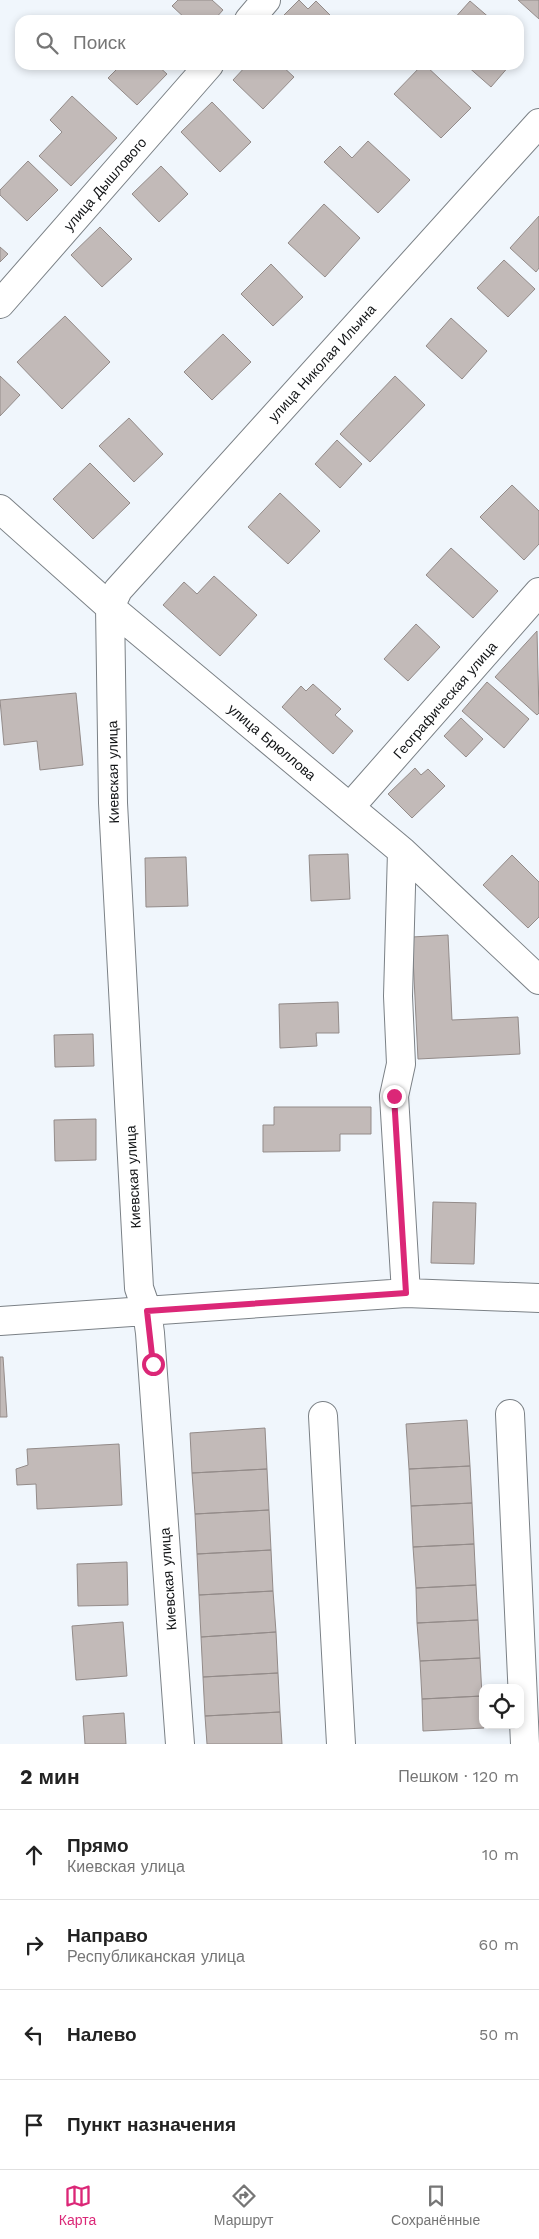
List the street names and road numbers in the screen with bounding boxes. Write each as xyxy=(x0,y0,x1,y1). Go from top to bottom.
street label: улица Дышлового xyxy=(60,134,150,234)
street label: улица Николая Ильина xyxy=(265,301,379,425)
street label: Географическая улица xyxy=(390,638,500,762)
street label: улица Брюллова xyxy=(225,701,319,784)
street label: Киевская улица xyxy=(104,720,122,824)
street label: Киевская улица xyxy=(122,1125,144,1229)
street label: Киевская улица xyxy=(156,1527,180,1631)

